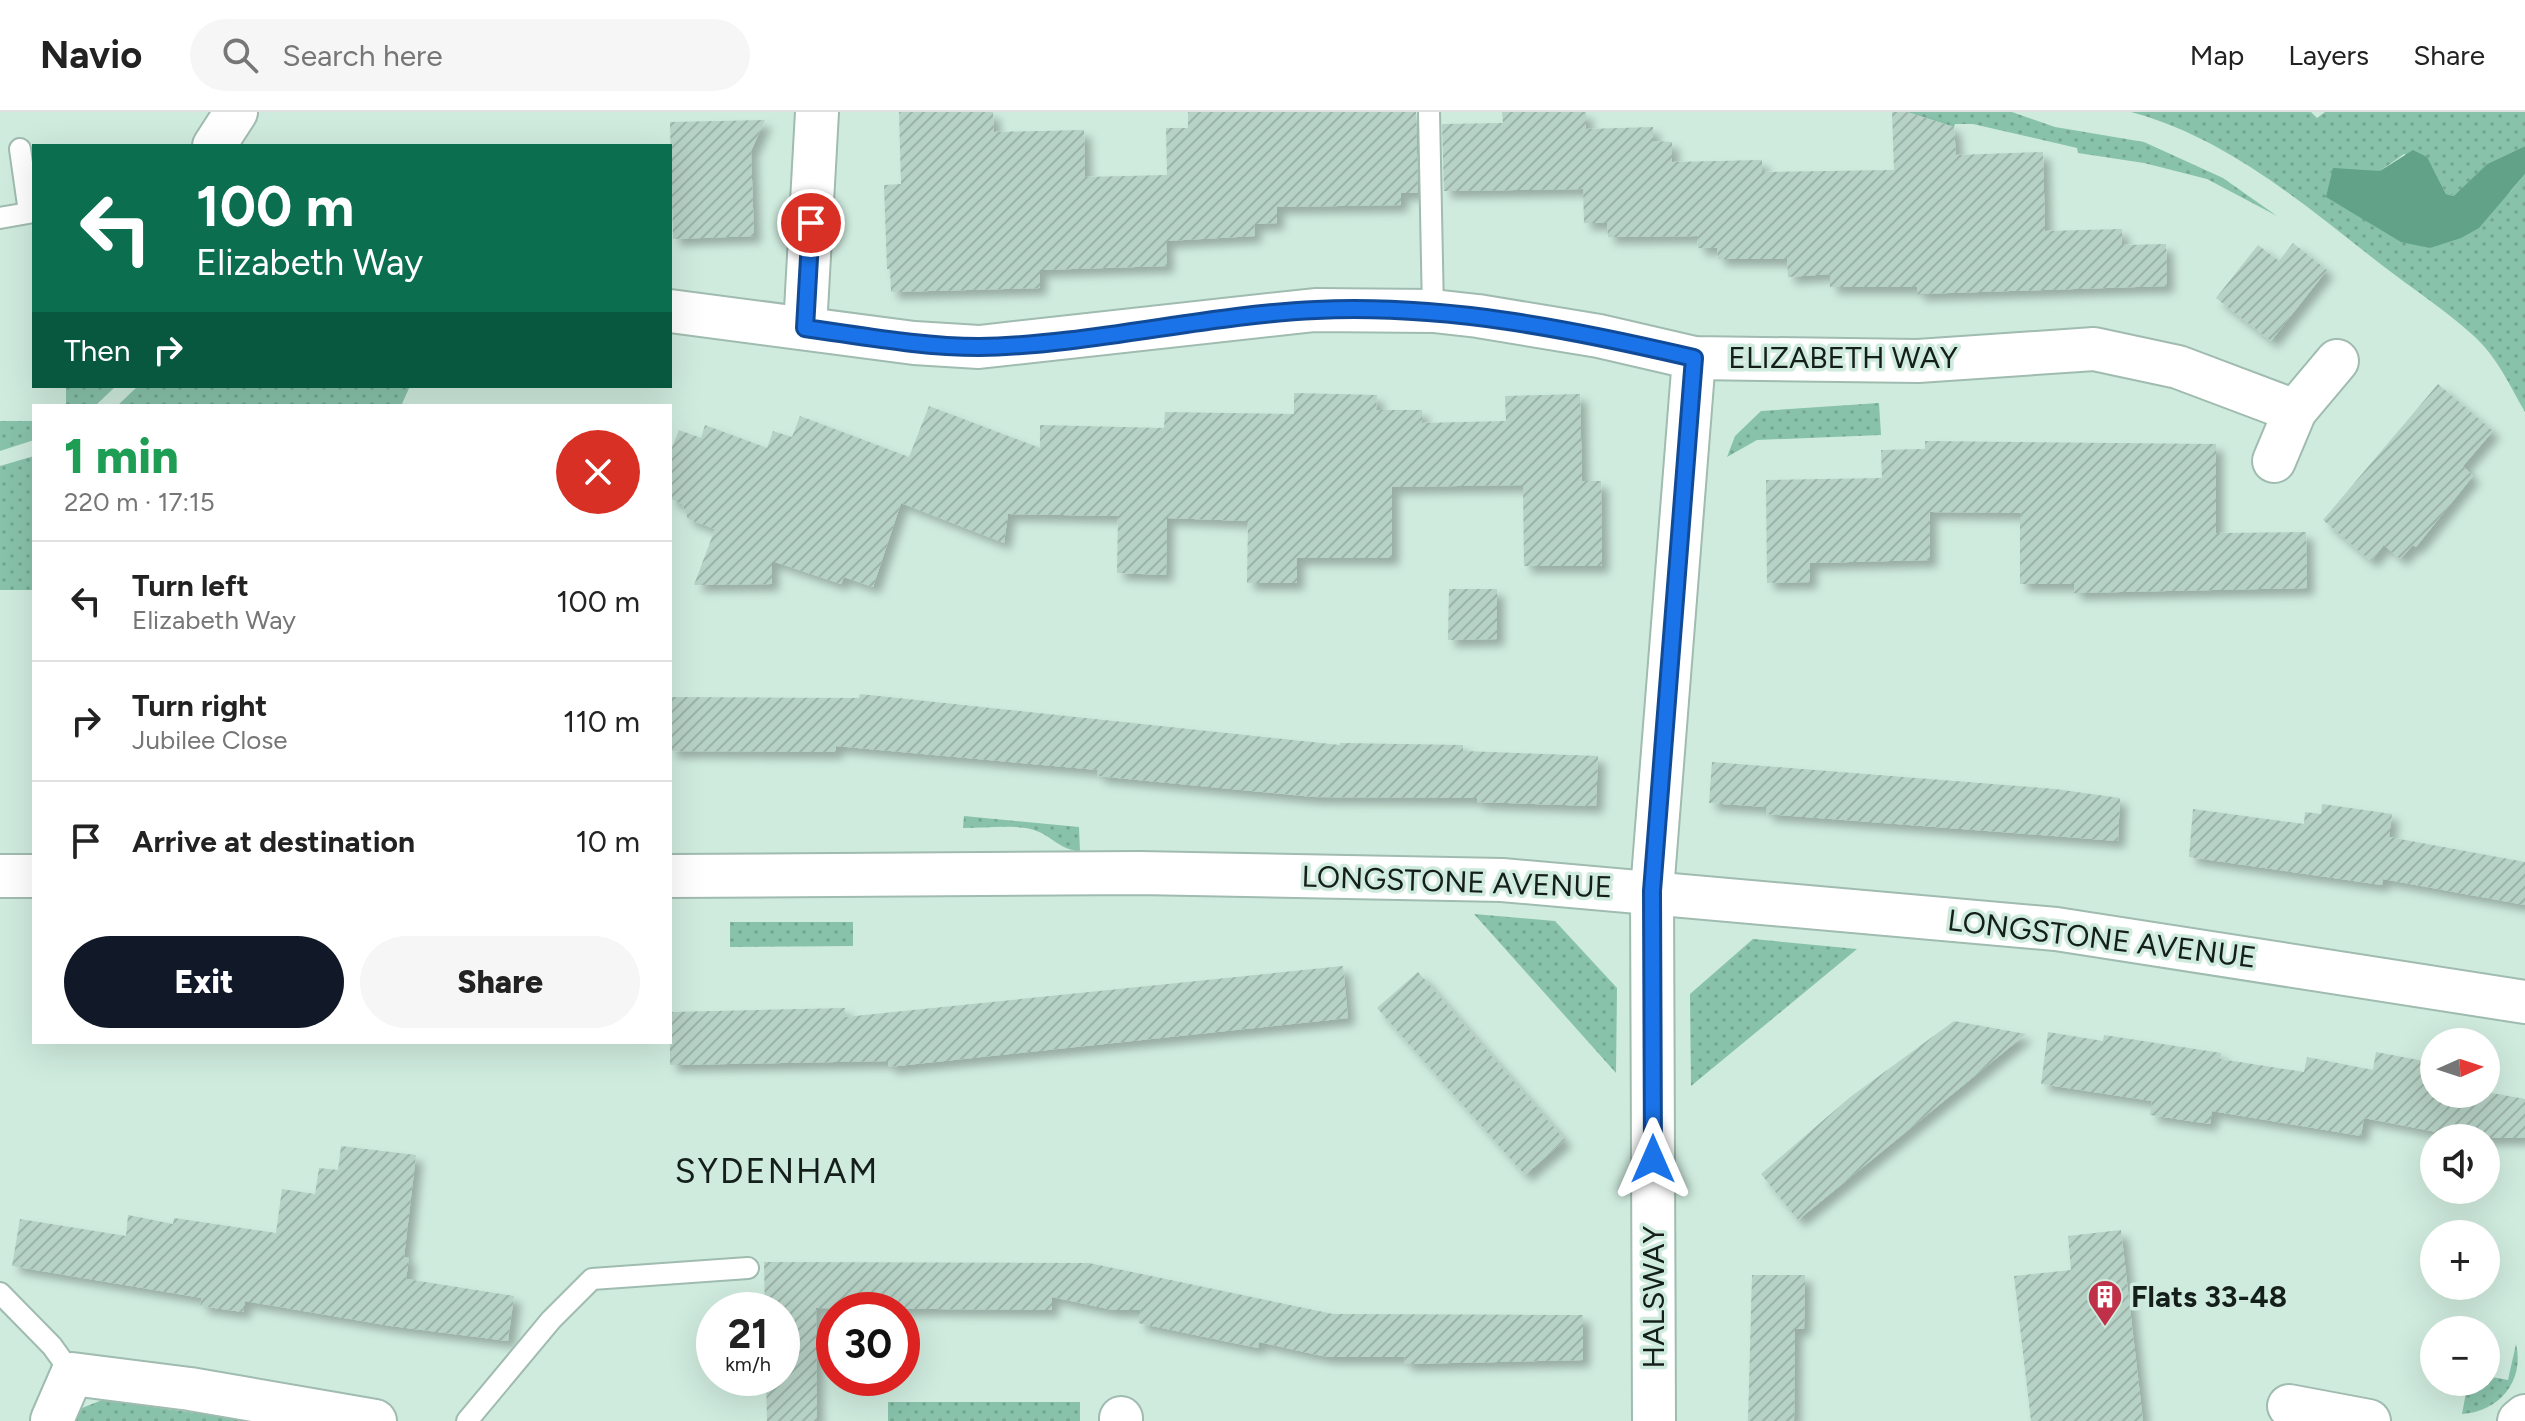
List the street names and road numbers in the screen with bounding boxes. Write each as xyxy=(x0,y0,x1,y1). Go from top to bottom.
street label: ELIZABETH WAY xyxy=(1728,339,1958,376)
street label: LONGSTONE AVENUE xyxy=(1301,858,1613,905)
street label: LONGSTONE AVENUE xyxy=(1946,901,2259,976)
street label: HALSWAY xyxy=(1635,1226,1672,1368)

